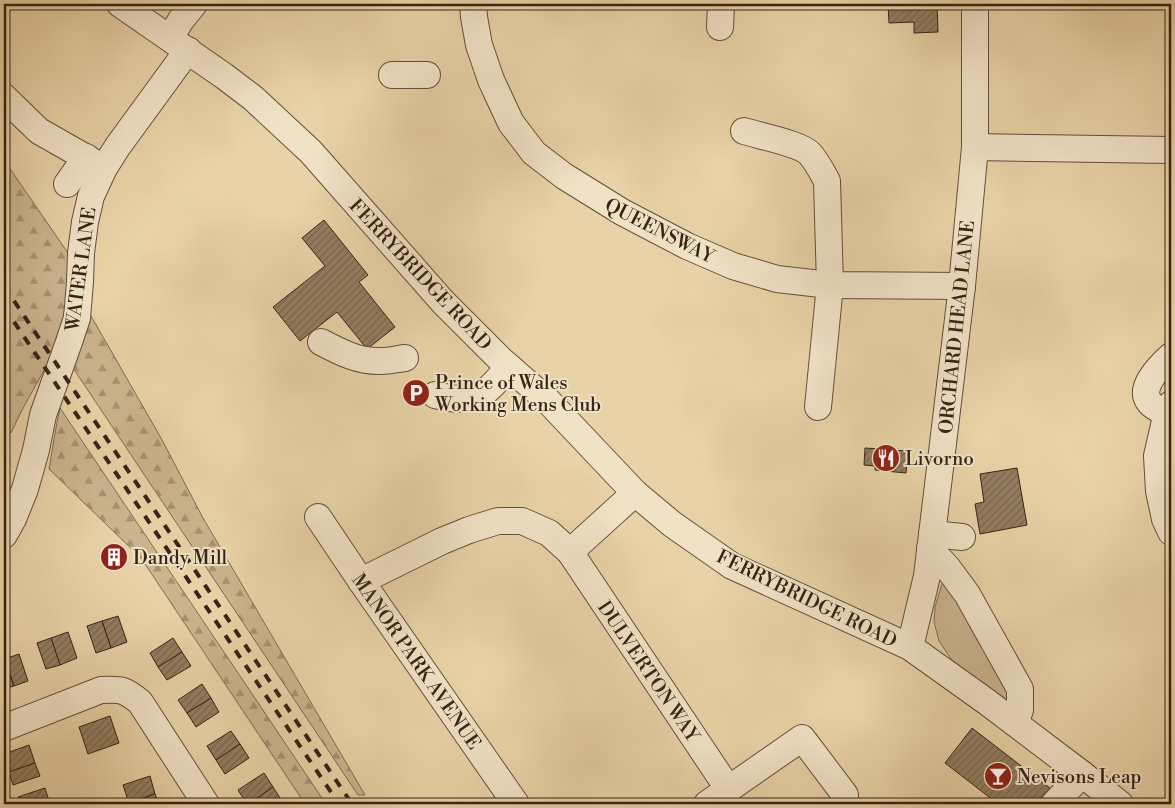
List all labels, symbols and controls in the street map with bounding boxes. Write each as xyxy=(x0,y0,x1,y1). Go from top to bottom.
street label: QUEENSWAY xyxy=(601,193,720,269)
street label: FERRYBRIDGE ROAD xyxy=(344,194,497,355)
street label: WATER LANE xyxy=(60,206,102,334)
street label: ORCHARD HEAD LANE xyxy=(934,219,980,435)
place label: Prince of Wales Working Mens Club xyxy=(434,371,601,417)
parking icon: Prince of Wales Working Mens Club xyxy=(401,378,431,408)
restaurant icon: Livorno xyxy=(871,443,901,473)
place label: Livorno xyxy=(905,447,974,471)
building icon: Dandy Mill xyxy=(99,542,129,572)
street label: FERRYBRIDGE ROAD xyxy=(712,545,901,653)
place label: Dandy Mill xyxy=(133,546,228,570)
street label: MANOR PARK AVENUE xyxy=(346,569,486,754)
street label: DULVERTON WAY xyxy=(592,596,705,748)
bar icon: Nevisons Leap xyxy=(983,761,1013,791)
place label: Nevisons Leap xyxy=(1017,765,1142,789)

